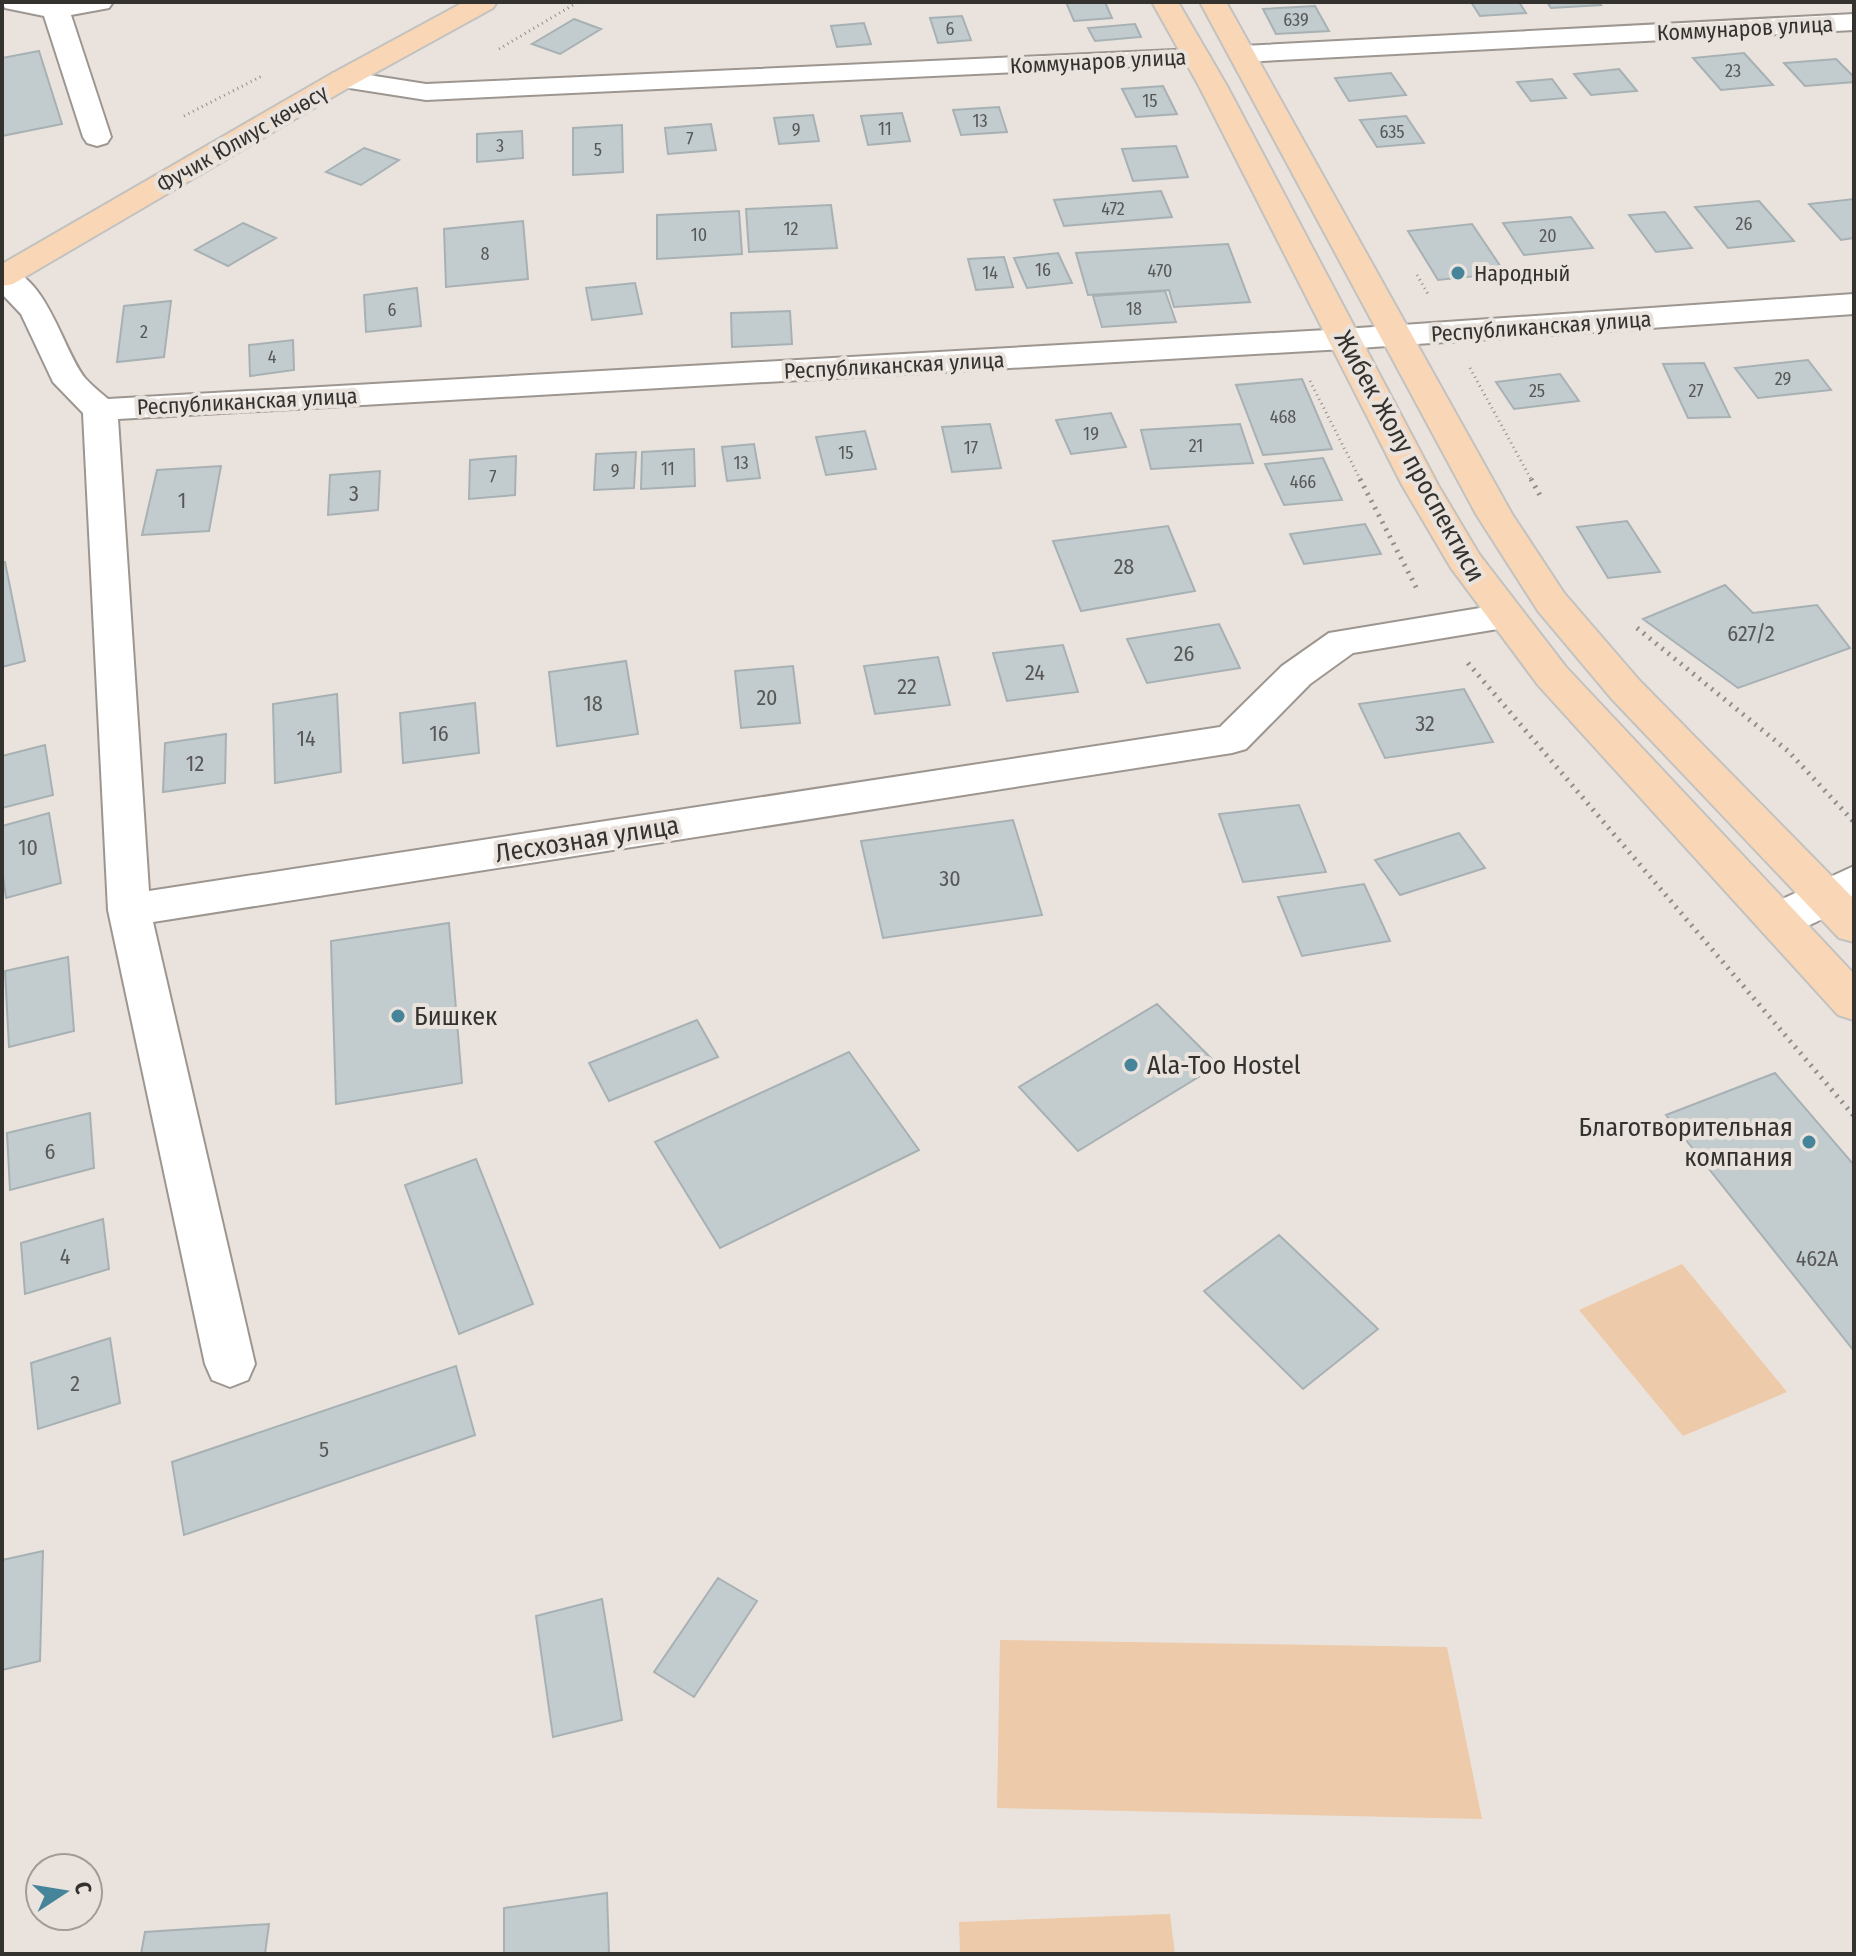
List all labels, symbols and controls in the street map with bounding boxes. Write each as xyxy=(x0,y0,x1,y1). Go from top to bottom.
house number: 639 xyxy=(1283,9,1309,31)
street label: Коммунаров улица xyxy=(1656,10,1834,47)
house number: 6 xyxy=(946,18,955,40)
street label: Коммунаров улица xyxy=(1009,43,1187,80)
house number: 23 xyxy=(1725,60,1741,82)
street label: Фучик Юлиус көчөсү xyxy=(152,78,333,198)
house number: 15 xyxy=(1142,90,1158,112)
house number: 13 xyxy=(972,110,988,132)
house number: 11 xyxy=(878,118,892,140)
house number: 9 xyxy=(792,119,800,141)
house number: 635 xyxy=(1379,121,1405,143)
house number: 7 xyxy=(686,128,694,150)
house number: 3 xyxy=(496,135,504,157)
house number: 5 xyxy=(594,139,602,161)
house number: 472 xyxy=(1101,198,1125,220)
house number: 26 xyxy=(1736,213,1753,235)
house number: 12 xyxy=(784,218,799,240)
house number: 10 xyxy=(691,224,707,246)
house number: 20 xyxy=(1539,225,1557,247)
house number: 8 xyxy=(481,243,490,265)
house number: 16 xyxy=(1035,259,1051,281)
house number: 470 xyxy=(1148,260,1172,282)
place label: Народный xyxy=(1474,260,1570,287)
house number: 14 xyxy=(982,262,998,284)
marker: Народный xyxy=(1449,264,1467,282)
house number: 18 xyxy=(1126,298,1142,320)
house number: 6 xyxy=(388,299,397,321)
street label: Республиканская улица xyxy=(1430,305,1652,348)
house number: 2 xyxy=(140,321,148,343)
street label: Жибек Жолу проспектиси xyxy=(1328,325,1492,587)
house number: 4 xyxy=(268,346,277,368)
street label: Республиканская улица xyxy=(783,346,1005,385)
house number: 29 xyxy=(1775,368,1791,390)
house number: 25 xyxy=(1529,380,1545,402)
house number: 27 xyxy=(1688,380,1704,402)
street label: Республиканская улица xyxy=(136,382,358,421)
house number: 468 xyxy=(1270,406,1296,428)
house number: 19 xyxy=(1083,423,1099,445)
house number: 21 xyxy=(1189,435,1203,457)
house number: 17 xyxy=(964,437,978,459)
house number: 15 xyxy=(838,442,854,464)
house number: 13 xyxy=(733,452,749,474)
house number: 11 xyxy=(661,458,675,480)
house number: 9 xyxy=(611,460,619,482)
house number: 7 xyxy=(489,466,497,488)
house number: 466 xyxy=(1290,471,1316,493)
house number: 3 xyxy=(349,480,359,507)
house number: 1 xyxy=(178,487,186,514)
house number: 28 xyxy=(1114,553,1134,580)
house number: 627/2 xyxy=(1727,620,1775,647)
house number: 26 xyxy=(1174,640,1194,667)
house number: 24 xyxy=(1025,659,1045,686)
house number: 22 xyxy=(897,673,917,700)
house number: 20 xyxy=(756,684,778,711)
house number: 18 xyxy=(583,690,603,717)
house number: 32 xyxy=(1415,710,1435,737)
house number: 16 xyxy=(429,720,449,747)
house number: 14 xyxy=(296,725,316,752)
house number: 12 xyxy=(186,750,204,777)
street label: Лесхозная улица xyxy=(493,810,681,869)
house number: 10 xyxy=(18,834,38,861)
house number: 30 xyxy=(939,865,961,892)
place label: Бишкек xyxy=(414,1001,497,1032)
marker: Бишкек xyxy=(389,1007,407,1025)
place label: Ala-Too Hostel xyxy=(1147,1050,1301,1081)
marker: Ala-Too Hostel xyxy=(1122,1056,1140,1074)
place label: Благотворительная компания xyxy=(1579,1112,1793,1173)
marker: Благотворительная компания xyxy=(1800,1133,1818,1151)
house number: 6 xyxy=(45,1138,56,1165)
house number: 4 xyxy=(60,1243,71,1270)
house number: 462А xyxy=(1796,1245,1839,1272)
house number: 2 xyxy=(70,1370,80,1397)
house number: 5 xyxy=(319,1436,329,1463)
north arrow xyxy=(24,1852,104,1932)
text: С xyxy=(69,1879,98,1897)

